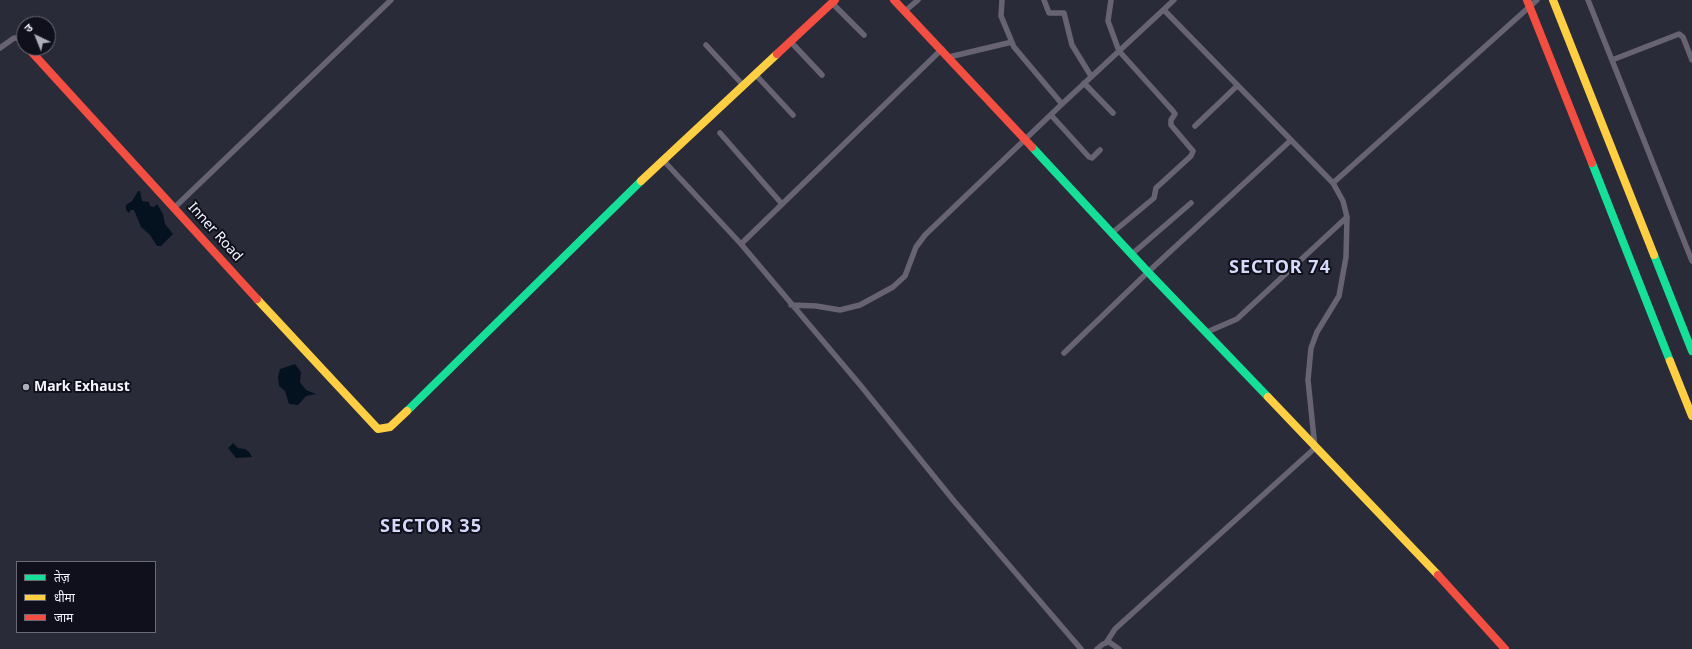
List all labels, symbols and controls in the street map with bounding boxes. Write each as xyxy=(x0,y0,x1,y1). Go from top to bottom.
north arrow xyxy=(16,16,56,56)
text: उ xyxy=(21,20,36,35)
street label: Inner Road xyxy=(184,199,246,265)
district label: SECTOR 74 xyxy=(1229,257,1331,279)
place label: Mark Exhaust xyxy=(34,379,130,395)
marker: Mark Exhaust xyxy=(21,382,31,392)
district label: SECTOR 35 xyxy=(380,516,482,538)
legend xyxy=(16,561,156,633)
text: तेज़ xyxy=(54,569,70,586)
text: धीमा xyxy=(54,589,75,606)
text: जाम xyxy=(54,609,73,626)

